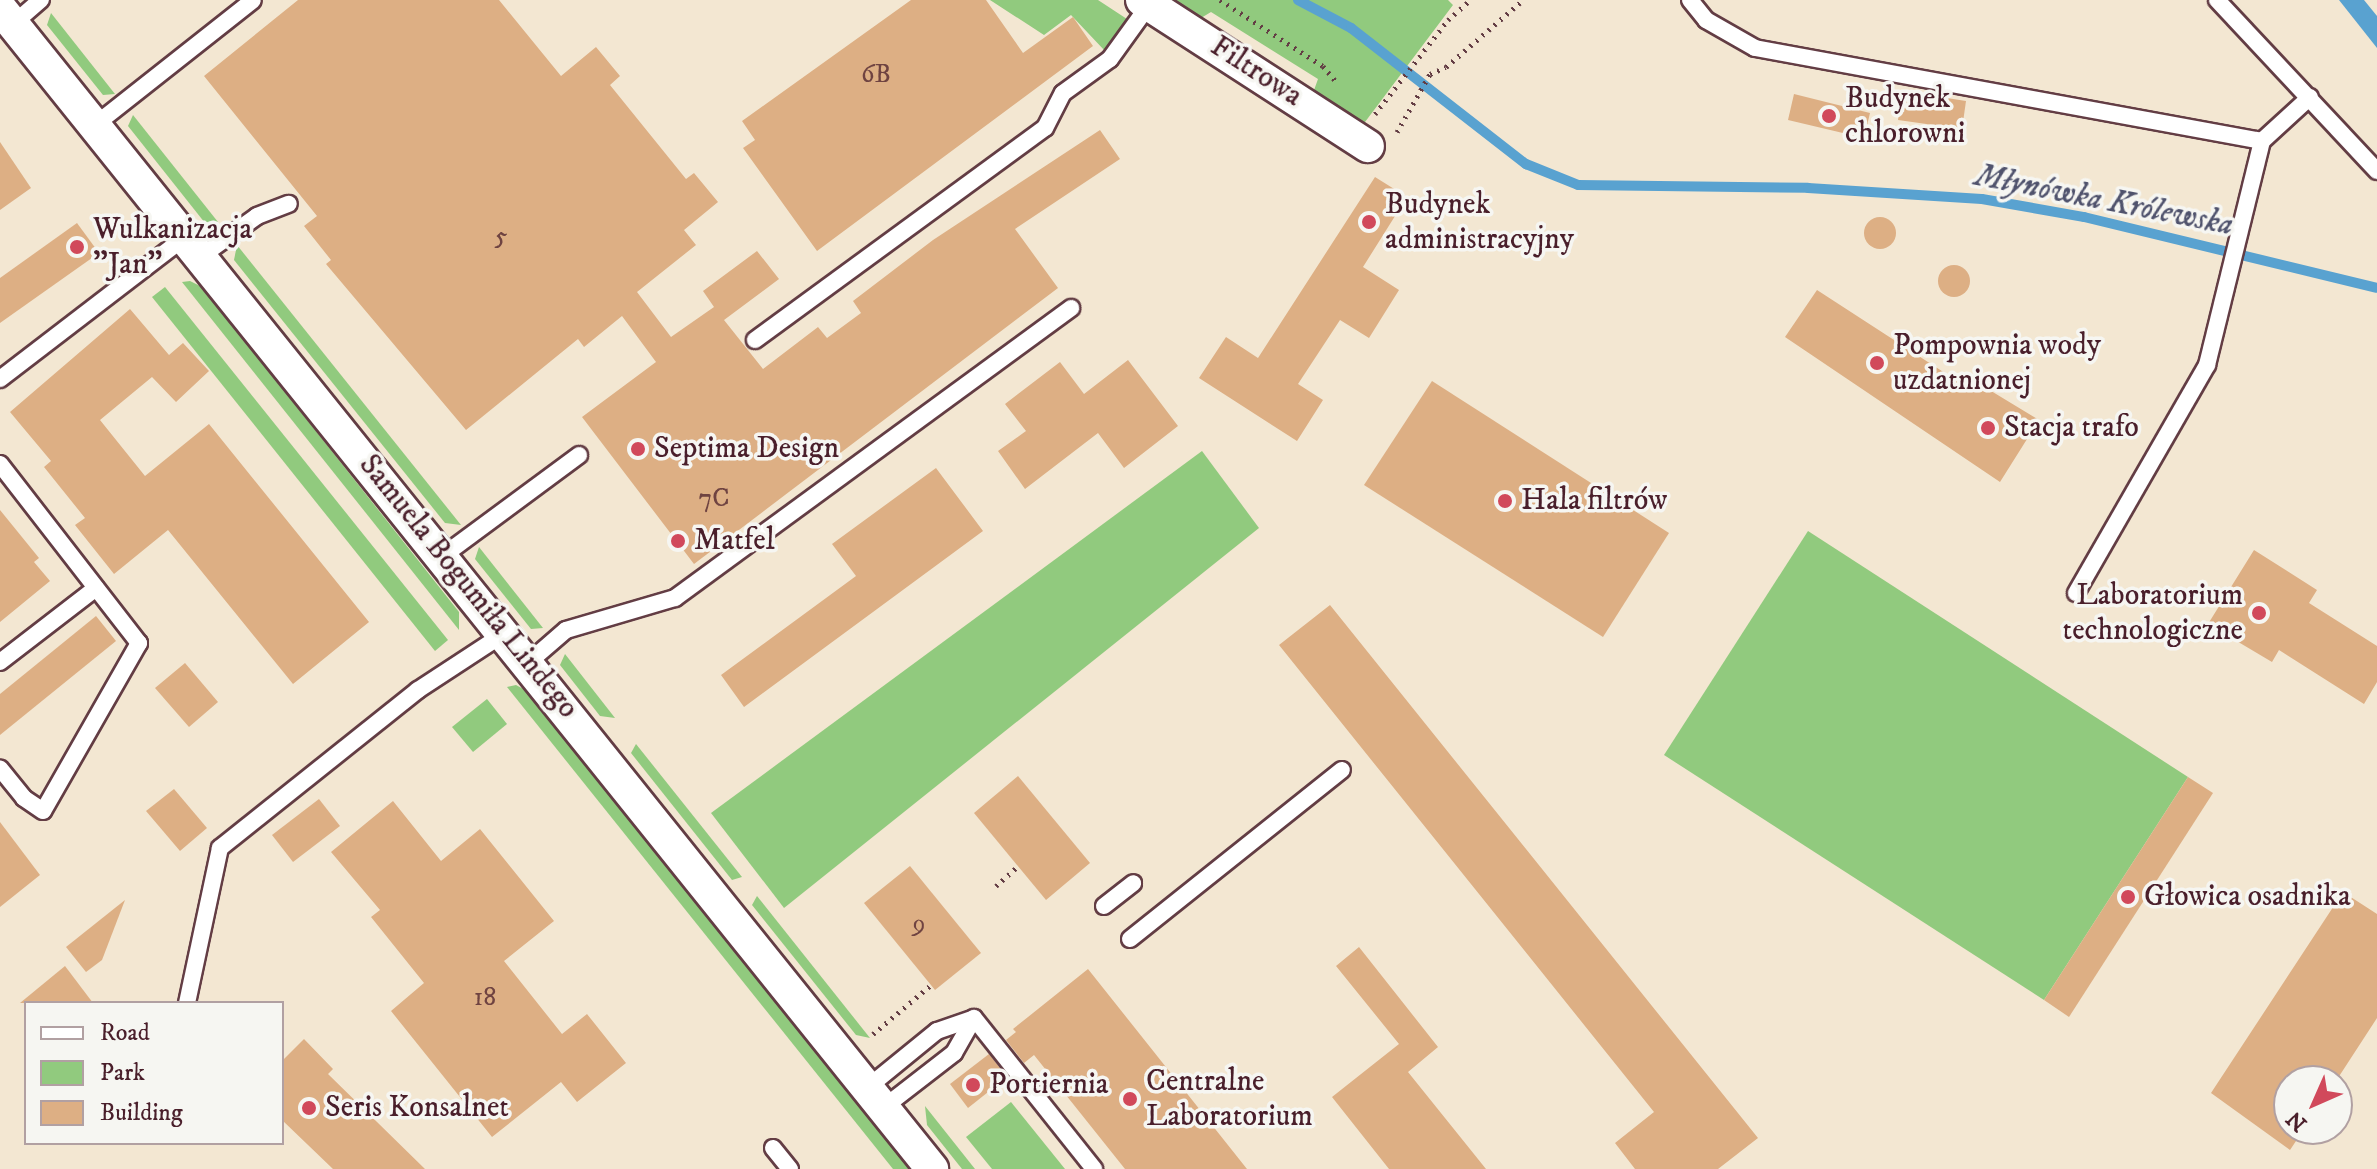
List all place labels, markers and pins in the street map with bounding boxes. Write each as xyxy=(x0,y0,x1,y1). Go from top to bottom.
place label: Budynek chlorowni xyxy=(1845,81,1965,152)
marker: Budynek chlorowni xyxy=(1820,107,1838,125)
place label: Budynek administracyjny xyxy=(1385,187,1574,258)
place label: Wulkanizacja "Jan" xyxy=(93,212,252,282)
marker: Budynek administracyjny xyxy=(1360,213,1378,231)
marker: Wulkanizacja "Jan" xyxy=(68,238,86,256)
place label: Pompownia wody uzdatnionej xyxy=(1893,328,2101,398)
marker: Pompownia wody uzdatnionej xyxy=(1868,354,1886,372)
place label: Stacja trafo xyxy=(2004,410,2139,446)
marker: Stacja trafo xyxy=(1979,419,1997,437)
place label: Septima Design xyxy=(654,431,839,467)
marker: Septima Design xyxy=(629,440,647,458)
place label: Hala filtrów xyxy=(1521,483,1667,519)
marker: Hala filtrów xyxy=(1496,492,1514,510)
place label: Matfel xyxy=(694,523,775,559)
marker: Matfel xyxy=(669,532,687,550)
place label: Laboratorium technologiczne xyxy=(2063,578,2243,648)
marker: Laboratorium technologiczne xyxy=(2250,604,2268,622)
place label: Głowica osadnika xyxy=(2144,879,2351,915)
marker: Głowica osadnika xyxy=(2119,888,2137,906)
place label: Centralne Laboratorium xyxy=(1146,1064,1313,1134)
place label: Portiernia xyxy=(989,1067,1109,1103)
marker: Portiernia xyxy=(964,1076,982,1094)
place label: Seris Konsalnet xyxy=(325,1090,509,1126)
marker: Centralne Laboratorium xyxy=(1121,1090,1139,1108)
marker: Seris Konsalnet xyxy=(300,1099,318,1117)

